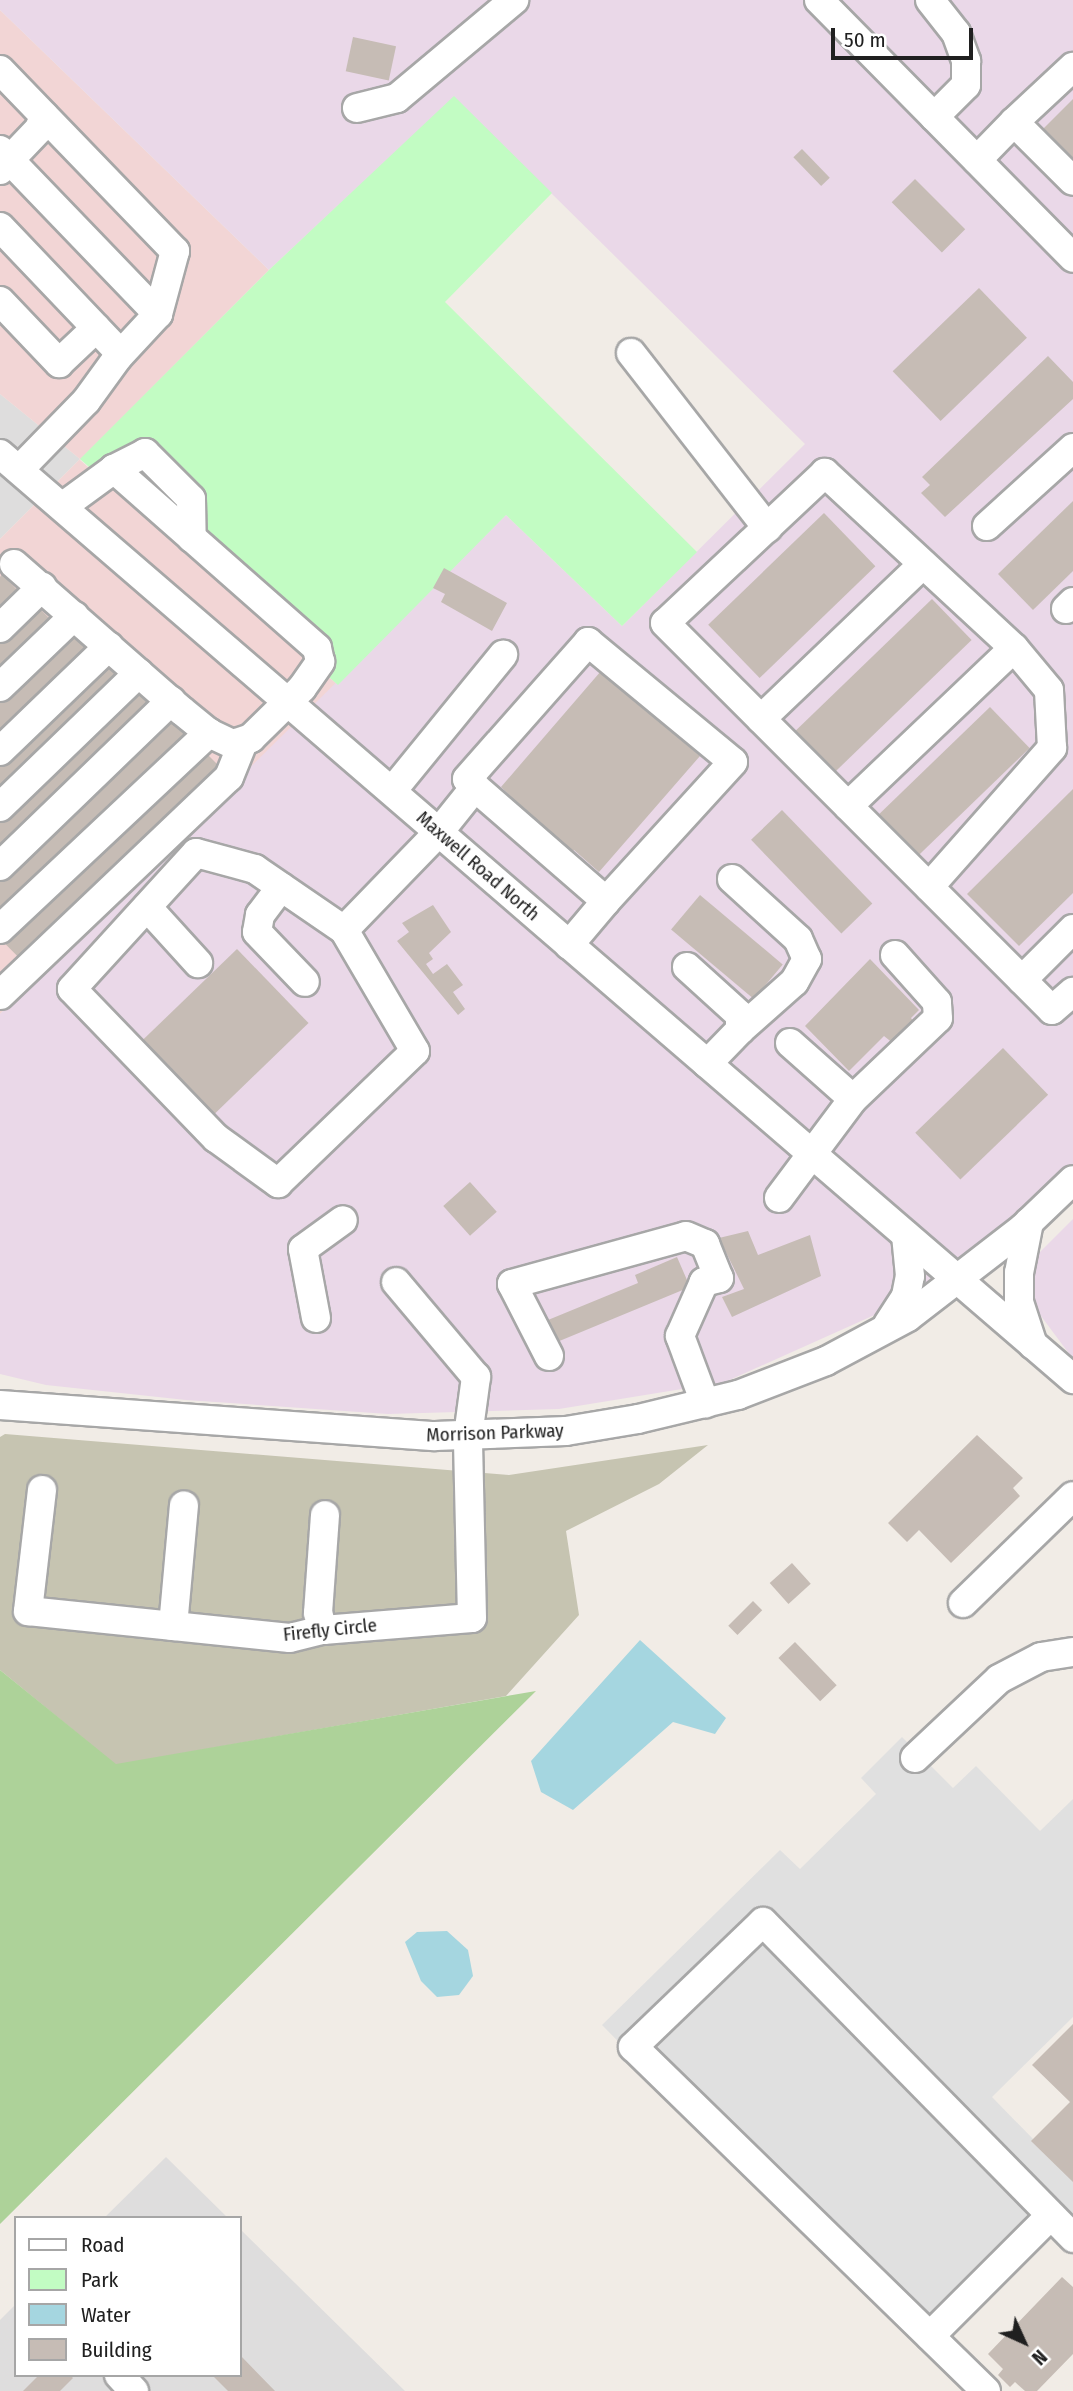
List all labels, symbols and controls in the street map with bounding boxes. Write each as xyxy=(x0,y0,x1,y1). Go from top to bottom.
scale bar xyxy=(835,14,977,58)
text: 50 m xyxy=(844,27,886,53)
street label: Maxwell Road North xyxy=(412,806,544,926)
street label: Morrison Parkway xyxy=(426,1419,564,1447)
street label: Firefly Circle xyxy=(282,1614,378,1646)
legend xyxy=(14,2216,242,2377)
text: Road xyxy=(81,2232,125,2258)
text: Park xyxy=(81,2267,118,2293)
text: Water xyxy=(81,2302,131,2328)
north arrow xyxy=(989,2307,1059,2377)
text: Building xyxy=(81,2337,152,2363)
text: N xyxy=(1027,2345,1051,2369)

